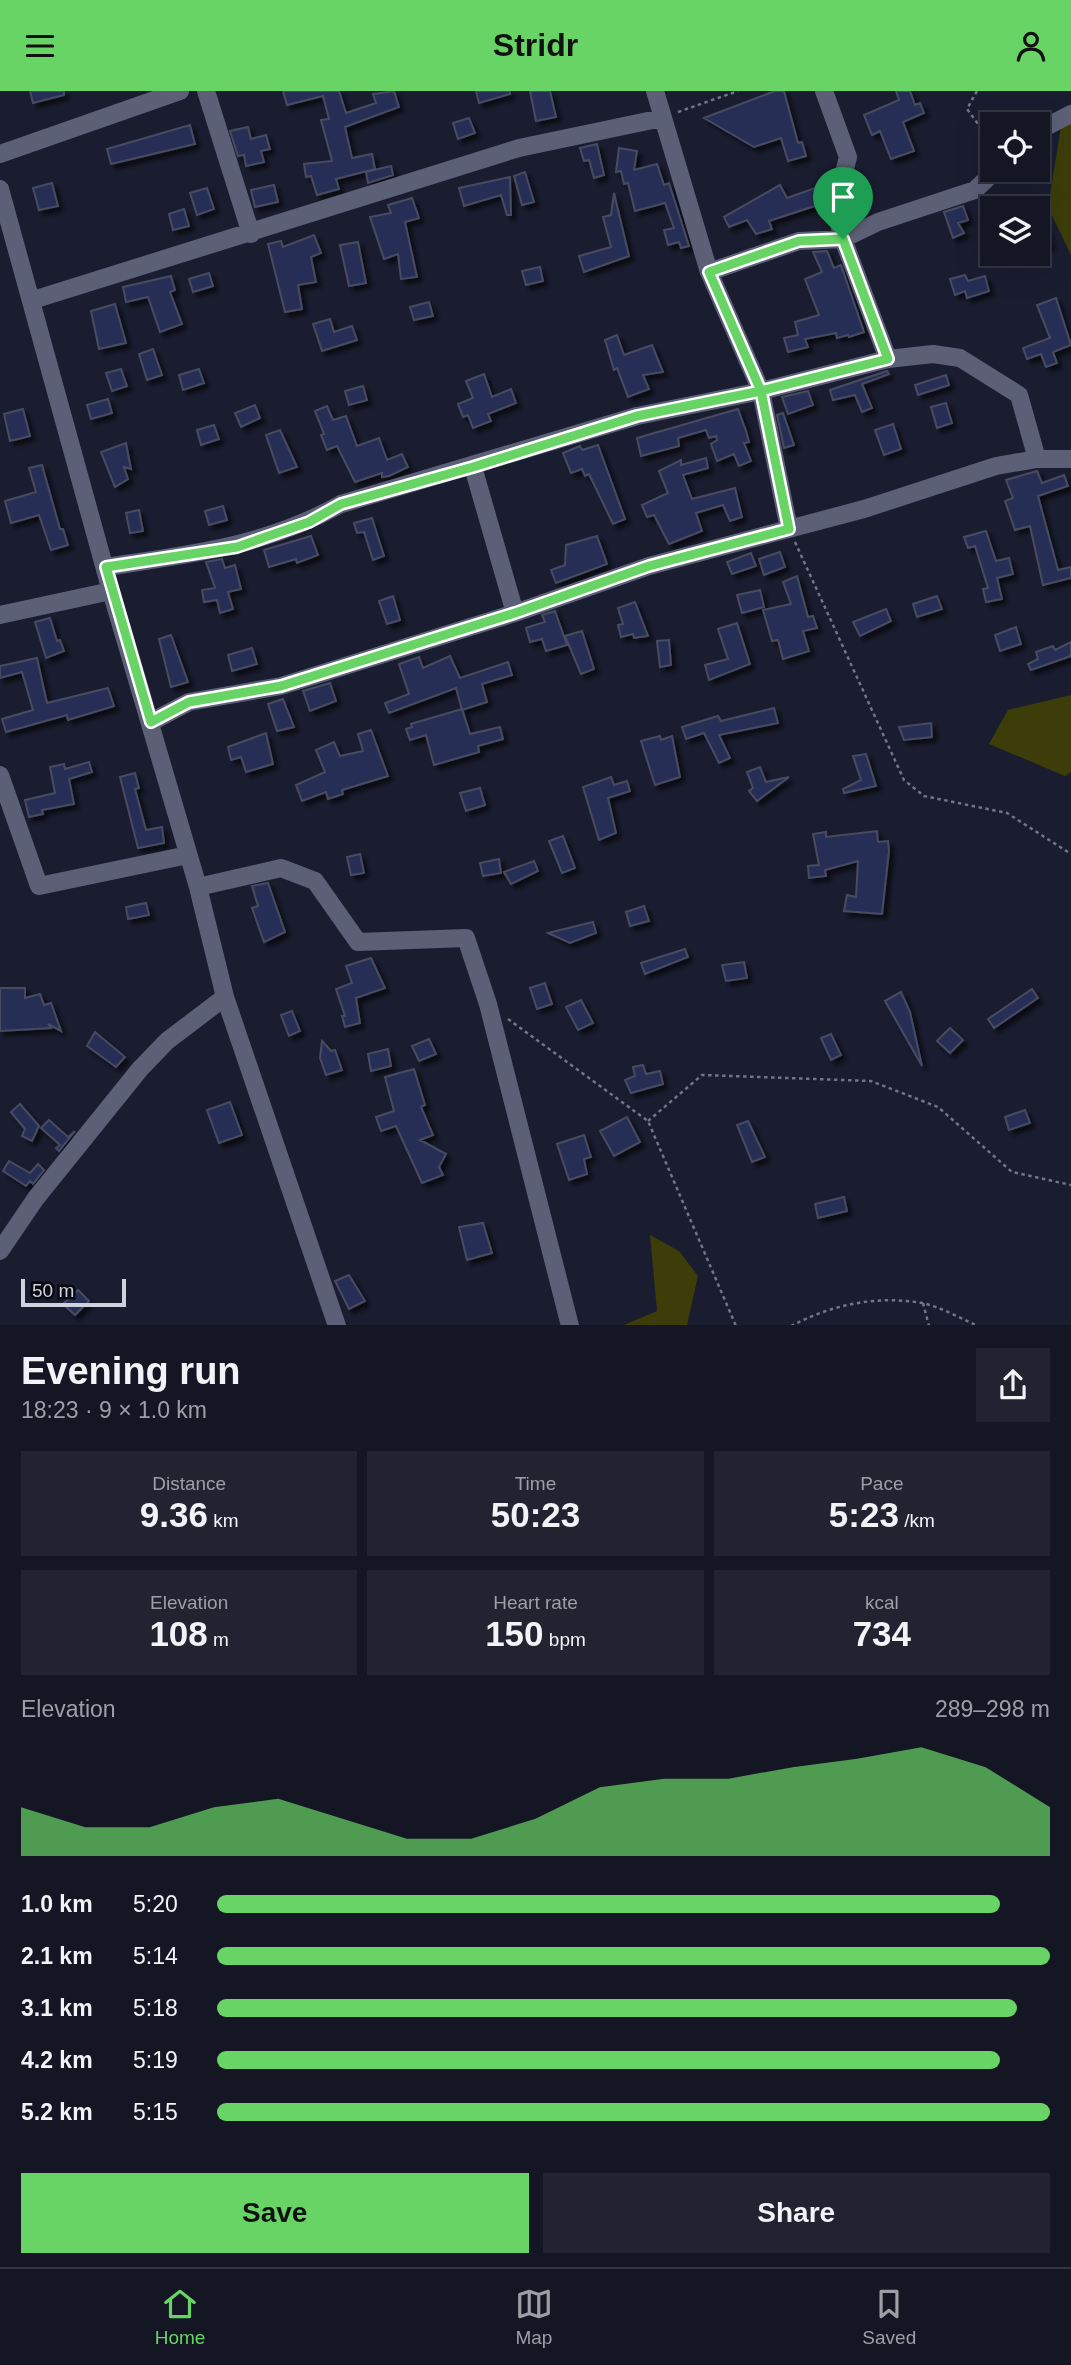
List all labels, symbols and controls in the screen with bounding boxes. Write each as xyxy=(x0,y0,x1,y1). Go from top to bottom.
icon: menu xyxy=(21,27,59,65)
text: Stridr xyxy=(493,27,578,63)
icon: person xyxy=(1012,27,1050,65)
map controls xyxy=(980,112,1050,266)
button: locate xyxy=(980,112,1050,182)
pin xyxy=(813,167,873,239)
icon: arrive xyxy=(824,178,862,216)
button: layers xyxy=(980,196,1050,266)
scale bar xyxy=(21,1276,126,1308)
text: 50 m xyxy=(32,1280,74,1301)
button: share xyxy=(976,1348,1050,1422)
text: Evening run xyxy=(21,1350,241,1392)
text: 18:23 · 9 × 1.0 km xyxy=(21,1397,207,1423)
text: Distance xyxy=(152,1473,226,1494)
text: Time xyxy=(515,1473,556,1494)
text: Pace xyxy=(860,1473,903,1494)
text: 9.36 xyxy=(140,1495,208,1534)
text: 50:23 xyxy=(491,1495,580,1534)
text: 5:23 xyxy=(829,1495,899,1534)
text: km xyxy=(208,1510,239,1531)
text: /km xyxy=(899,1510,935,1531)
text: Elevation xyxy=(150,1592,228,1613)
text: Heart rate xyxy=(493,1592,578,1613)
text: kcal xyxy=(865,1592,899,1613)
text: 108 xyxy=(149,1614,208,1653)
text: 150 xyxy=(485,1614,544,1653)
text: 734 xyxy=(853,1614,911,1653)
text: m xyxy=(208,1629,229,1650)
text: bpm xyxy=(544,1629,586,1650)
text: Elevation xyxy=(21,1696,116,1722)
text: 289–298 m xyxy=(935,1696,1050,1722)
text: 1.0 km xyxy=(21,1891,93,1917)
text: 5:20 xyxy=(133,1891,178,1917)
text: 2.1 km xyxy=(21,1943,93,1969)
text: 5:14 xyxy=(133,1943,178,1969)
text: 3.1 km xyxy=(21,1995,93,2021)
text: 5:18 xyxy=(133,1995,178,2021)
text: 4.2 km xyxy=(21,2047,93,2073)
text: 5:19 xyxy=(133,2047,178,2073)
text: 5.2 km xyxy=(21,2099,93,2125)
text: 5:15 xyxy=(133,2099,178,2125)
button: Save xyxy=(21,2173,529,2253)
button: Share xyxy=(543,2173,1050,2253)
tab: Home xyxy=(155,2285,205,2349)
tab: Map xyxy=(515,2285,553,2349)
tab: Saved xyxy=(862,2285,916,2349)

